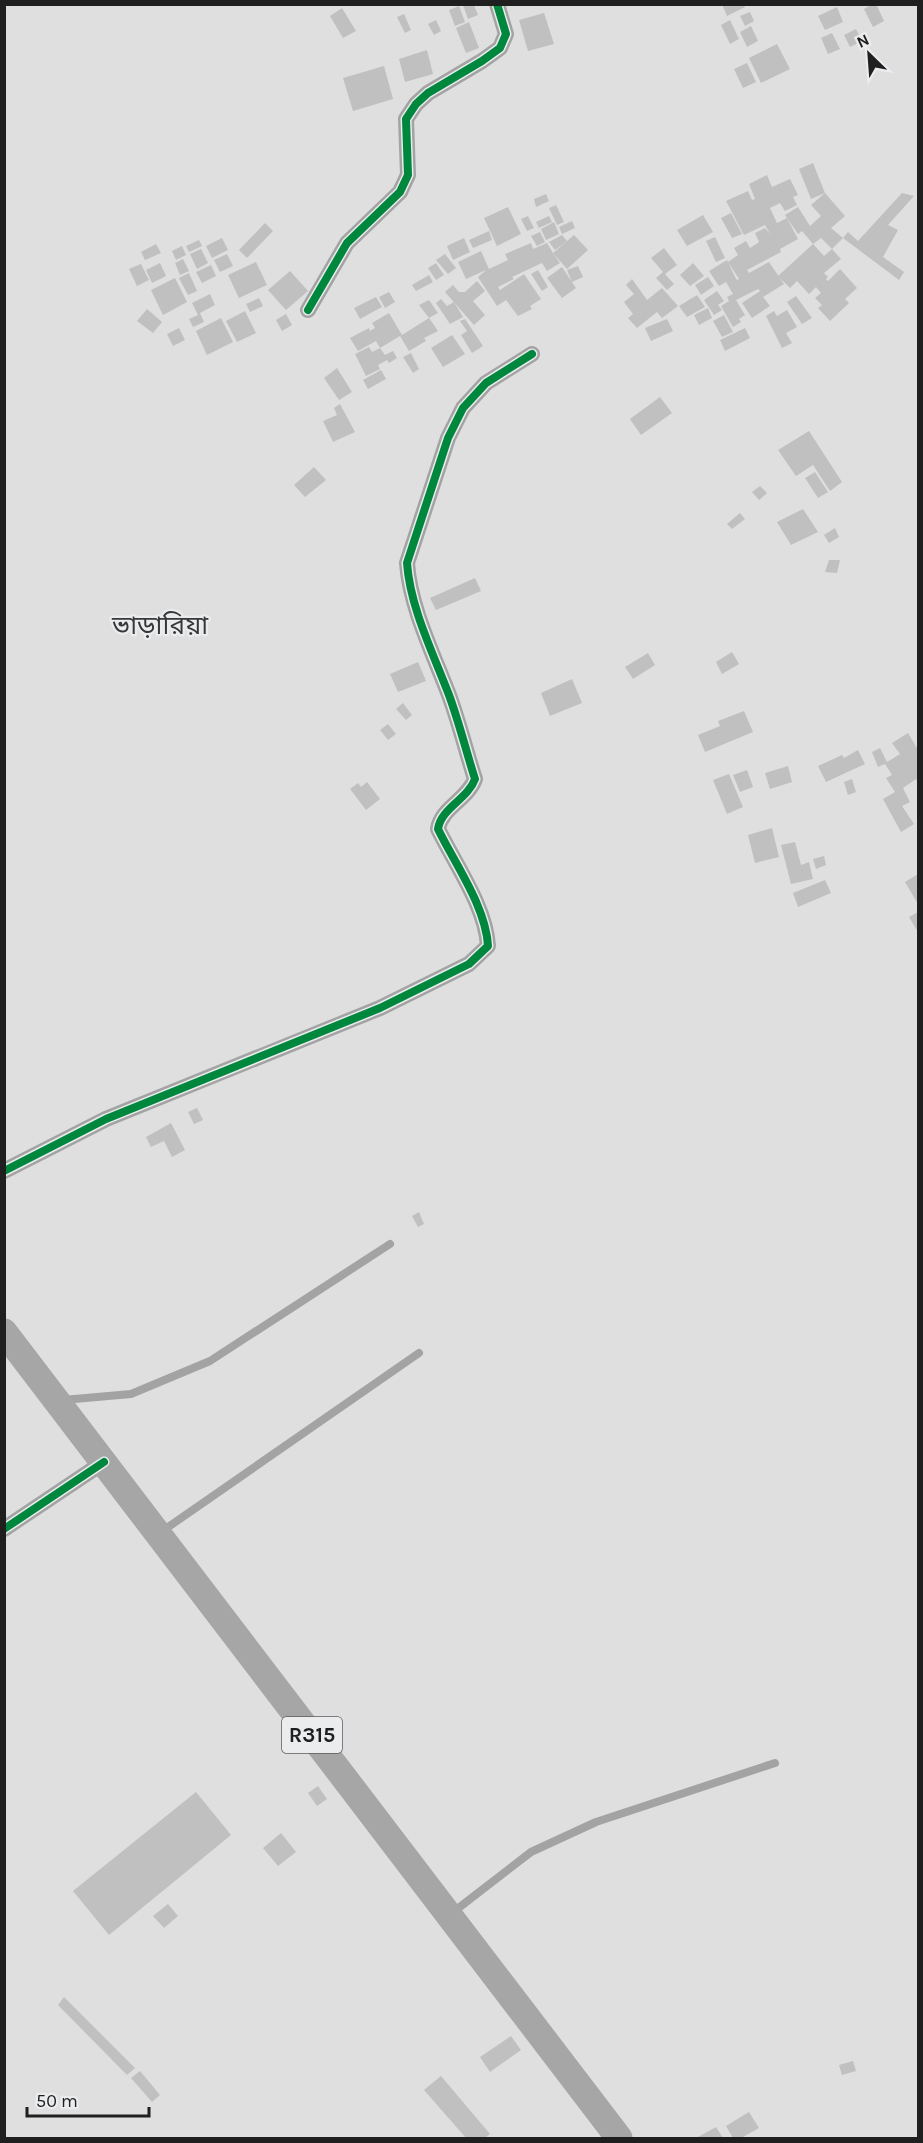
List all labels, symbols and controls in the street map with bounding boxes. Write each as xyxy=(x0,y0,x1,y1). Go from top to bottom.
north arrow xyxy=(839,24,899,84)
text: N xyxy=(854,30,872,52)
district label: ভাড়ারিয়া xyxy=(111,610,209,641)
road number: R315 xyxy=(282,1717,342,1753)
scale bar xyxy=(27,2080,148,2118)
text: 50 m xyxy=(36,2090,78,2112)

